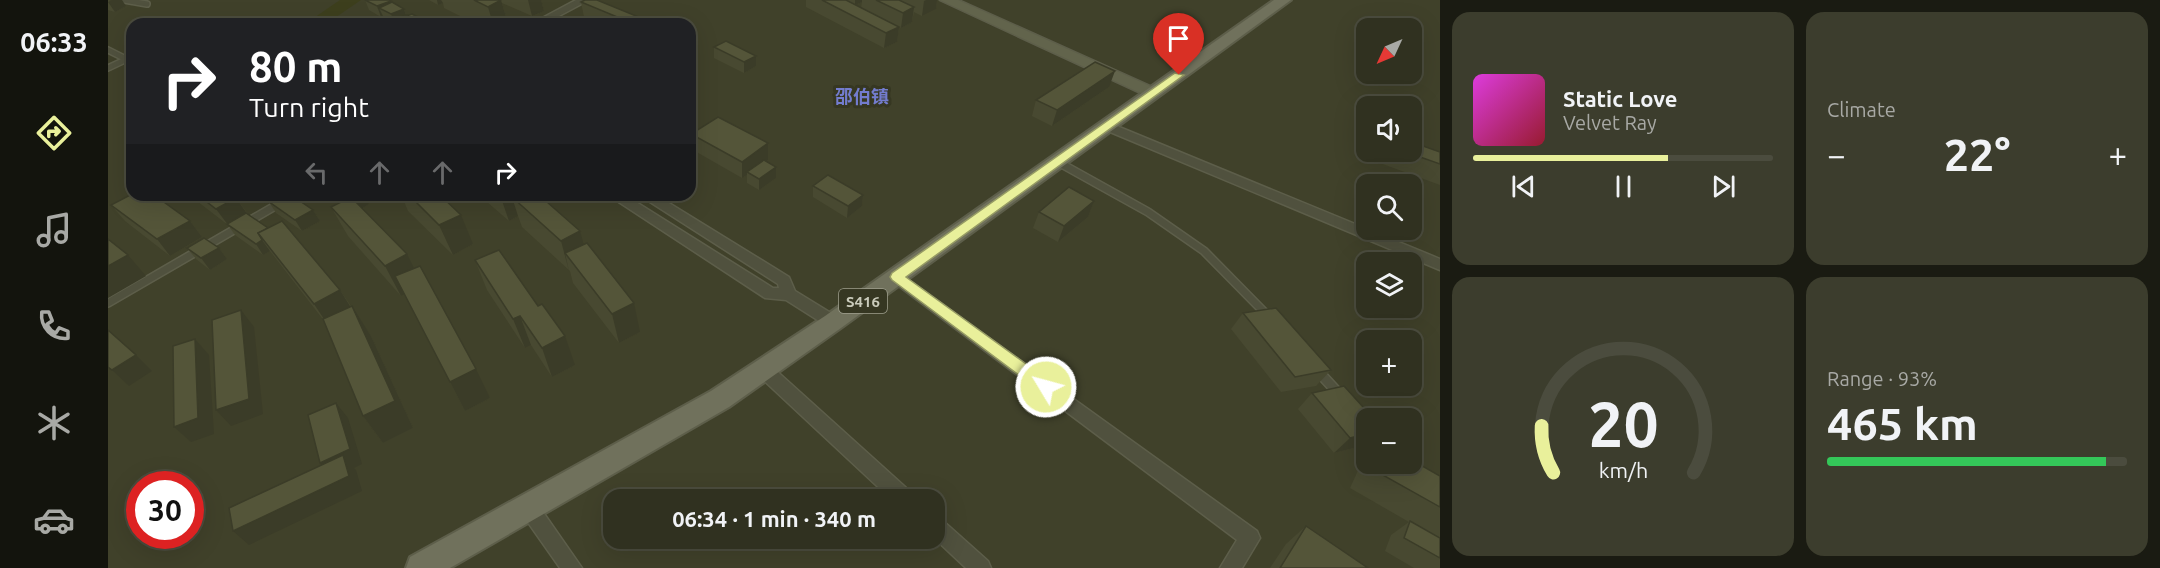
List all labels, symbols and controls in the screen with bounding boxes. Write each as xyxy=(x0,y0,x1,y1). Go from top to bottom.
pin xyxy=(1153,13,1204,75)
north arrow xyxy=(1356,18,1422,84)
map controls xyxy=(1356,18,1422,474)
icon: arrive xyxy=(1162,22,1195,55)
text: 06:33 xyxy=(20,27,88,57)
icon: right xyxy=(150,42,228,120)
text: 80 m xyxy=(249,43,343,90)
district label: 邵伯镇 xyxy=(835,86,889,106)
text: Static Love xyxy=(1563,86,1678,111)
text: Turn right xyxy=(249,92,369,122)
button: sound xyxy=(1356,96,1422,162)
text: Climate xyxy=(1827,98,1896,121)
text: Velvet Ray xyxy=(1563,111,1657,134)
icon: directions xyxy=(33,112,75,154)
text: 22° xyxy=(1944,129,2010,180)
text: − xyxy=(1827,136,1846,173)
text: + xyxy=(2108,136,2127,173)
icon: left xyxy=(300,156,333,189)
icon: ahead xyxy=(363,156,396,189)
icon: ahead xyxy=(426,156,459,189)
icon: right xyxy=(489,156,522,189)
icon: previous xyxy=(1507,170,1540,203)
icon: pause xyxy=(1607,170,1640,203)
icon: next xyxy=(1707,170,1740,203)
button: search xyxy=(1356,174,1422,240)
icon: music xyxy=(33,209,75,251)
button: layers xyxy=(1356,252,1422,318)
road number: S416 xyxy=(839,289,887,313)
icon: phone xyxy=(33,305,75,347)
button: + xyxy=(1356,330,1422,396)
position arrow xyxy=(1014,355,1078,419)
text: Range · 93% xyxy=(1827,367,1937,390)
text: 20 xyxy=(1588,389,1658,459)
text: 465 km xyxy=(1827,398,1978,449)
icon: climate xyxy=(33,402,75,444)
button: − xyxy=(1356,408,1422,474)
text: km/h xyxy=(1598,459,1648,483)
speed limit sign: 30 xyxy=(126,471,204,549)
icon: car xyxy=(33,499,75,541)
text: 06:34 · 1 min · 340 m xyxy=(672,506,876,531)

